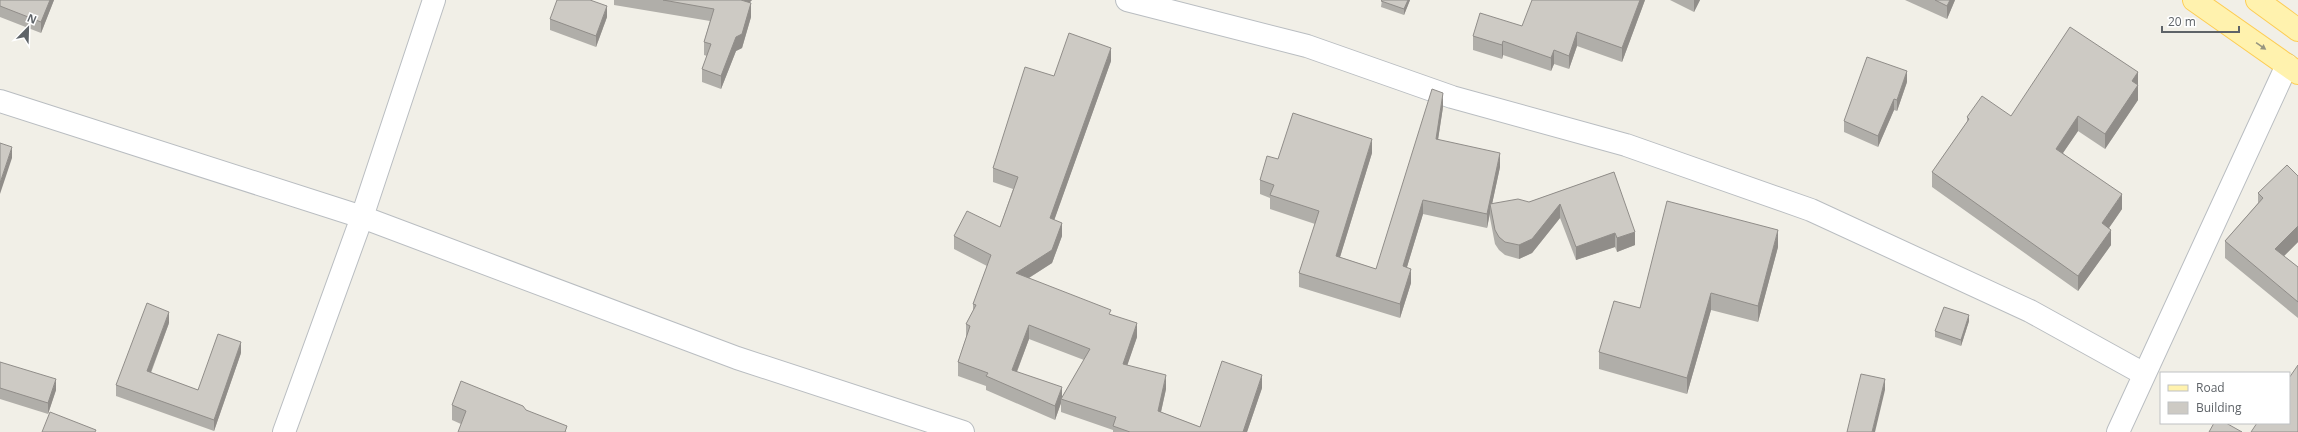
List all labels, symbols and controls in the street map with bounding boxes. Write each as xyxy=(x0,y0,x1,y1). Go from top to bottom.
north arrow xyxy=(8,8,48,48)
scale bar xyxy=(2162,8,2239,34)
text: N xyxy=(25,10,39,27)
text: 20 m xyxy=(2168,13,2196,30)
one-way arrow xyxy=(2255,42,2266,51)
legend xyxy=(2160,372,2290,424)
text: Road xyxy=(2196,379,2225,396)
text: Building xyxy=(2196,399,2242,416)

